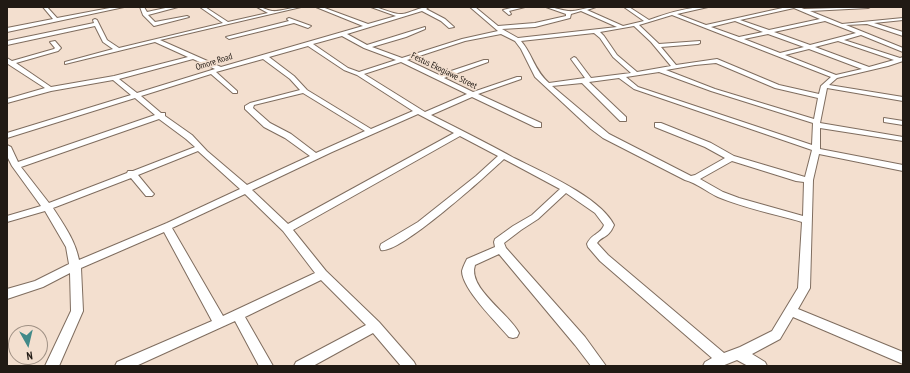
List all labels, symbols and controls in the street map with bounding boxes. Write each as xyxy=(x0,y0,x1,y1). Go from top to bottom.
street label: Festus Ekogiawe Street xyxy=(409,50,479,92)
street label: Omore Road xyxy=(194,51,234,73)
north arrow xyxy=(8,325,48,365)
text: N xyxy=(26,349,33,363)

